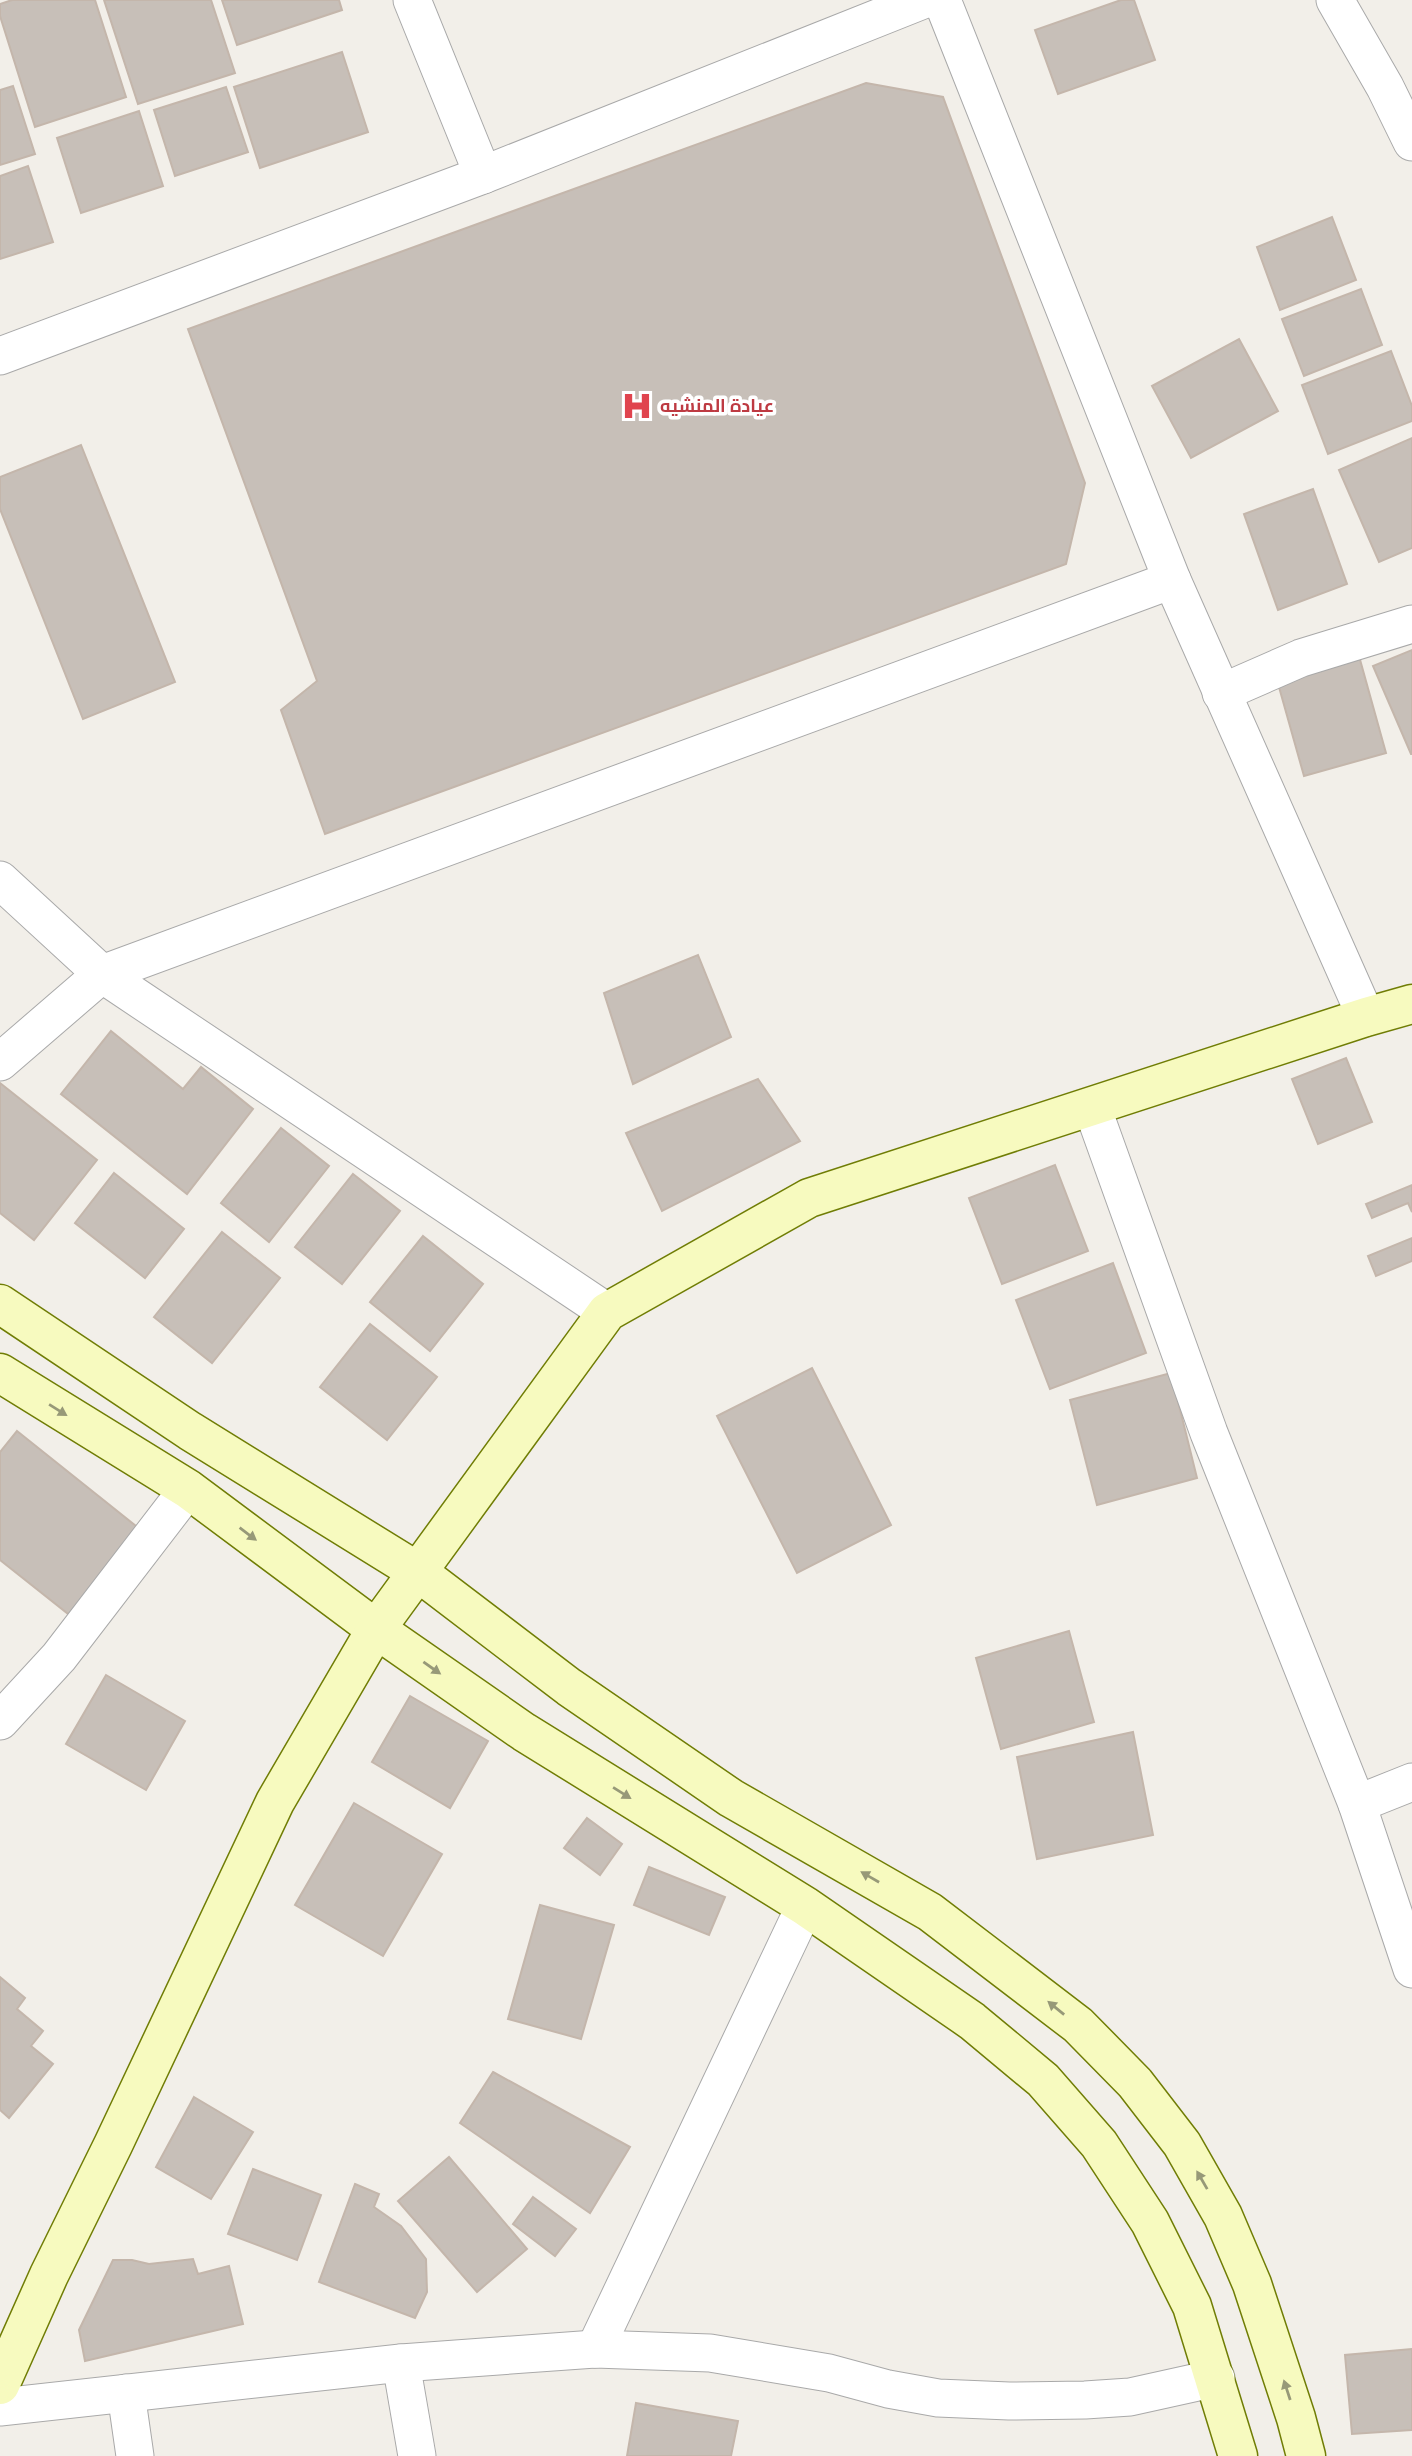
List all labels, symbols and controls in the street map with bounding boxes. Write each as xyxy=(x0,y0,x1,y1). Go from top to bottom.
hospital icon: عيادة المنشيه xyxy=(620,389,654,423)
place label: عيادة المنشيه xyxy=(660,395,774,417)
one-way arrow xyxy=(48,1403,67,1416)
one-way arrow xyxy=(239,1527,257,1541)
one-way arrow xyxy=(423,1661,441,1675)
one-way arrow xyxy=(612,1786,631,1799)
one-way arrow xyxy=(861,1871,880,1883)
one-way arrow xyxy=(1047,2001,1065,2015)
one-way arrow xyxy=(1196,2170,1208,2190)
one-way arrow xyxy=(1281,2380,1292,2401)

